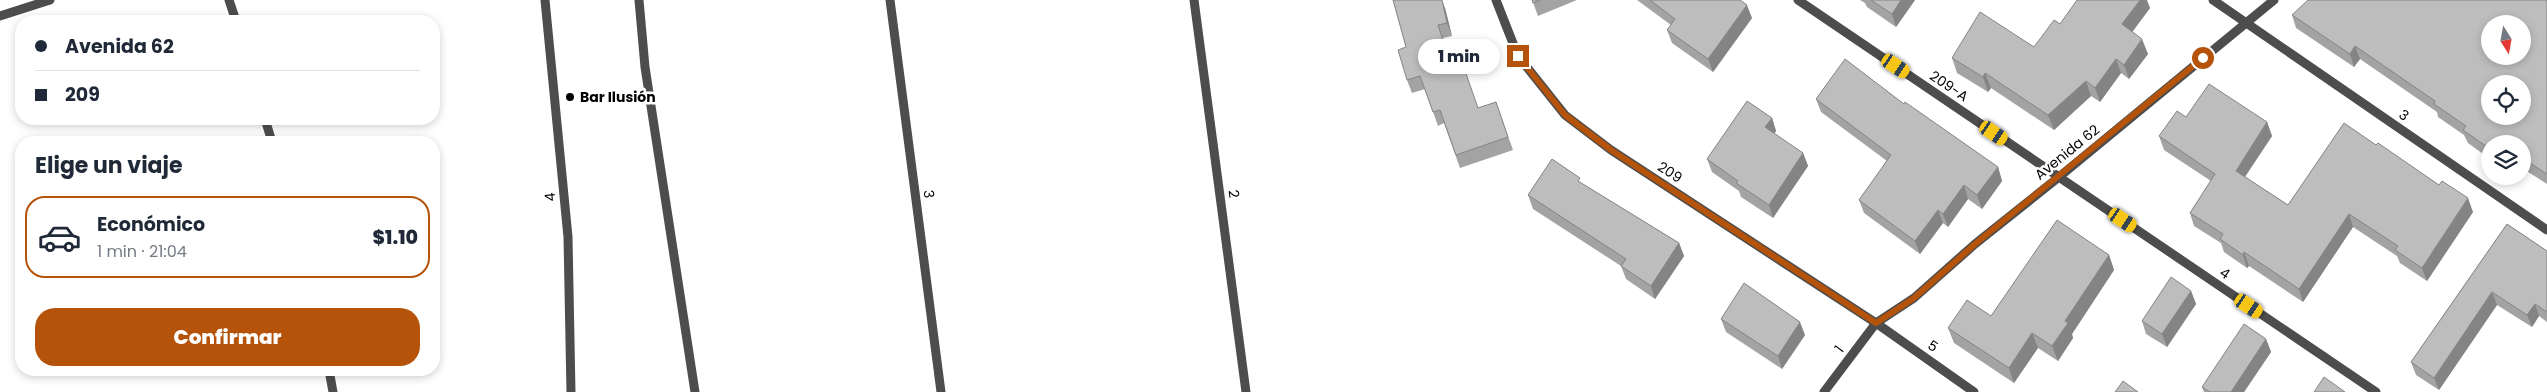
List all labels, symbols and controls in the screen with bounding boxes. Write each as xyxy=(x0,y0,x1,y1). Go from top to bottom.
north arrow xyxy=(2481,15,2531,65)
map controls xyxy=(2481,15,2531,185)
text: Avenida 62 xyxy=(65,33,174,60)
callout: 1 min xyxy=(1418,38,1500,74)
text: 1 min xyxy=(1438,45,1480,68)
route end xyxy=(1507,45,1529,67)
route start xyxy=(2192,47,2214,69)
car xyxy=(1879,51,1912,81)
street label: 209-A xyxy=(1926,66,1972,106)
button: locate xyxy=(2481,75,2531,125)
text: 209 xyxy=(65,81,100,108)
place label: Bar Ilusión xyxy=(580,87,656,107)
marker: Bar Ilusión xyxy=(564,91,576,103)
street label: 3 xyxy=(2395,104,2413,126)
car xyxy=(1977,118,2010,148)
street label: Avenida 62 xyxy=(2030,120,2104,184)
button: layers xyxy=(2481,135,2531,185)
text: Elige un viaje xyxy=(35,150,183,181)
street label: 209 xyxy=(1654,157,1686,187)
street label: 3 xyxy=(919,189,939,199)
street label: 2 xyxy=(1224,189,1244,199)
street label: 4 xyxy=(540,192,560,202)
car xyxy=(2106,205,2139,235)
text: Económico xyxy=(97,211,205,238)
icon: car xyxy=(37,215,82,260)
text: $1.10 xyxy=(373,224,418,251)
text: 1 min · 21:04 xyxy=(97,240,187,263)
street label: 4 xyxy=(2216,262,2234,284)
car xyxy=(2232,291,2265,321)
button: Confirmar xyxy=(35,308,420,366)
street label: 5 xyxy=(1924,335,1942,357)
street label: 1 xyxy=(1830,341,1848,357)

